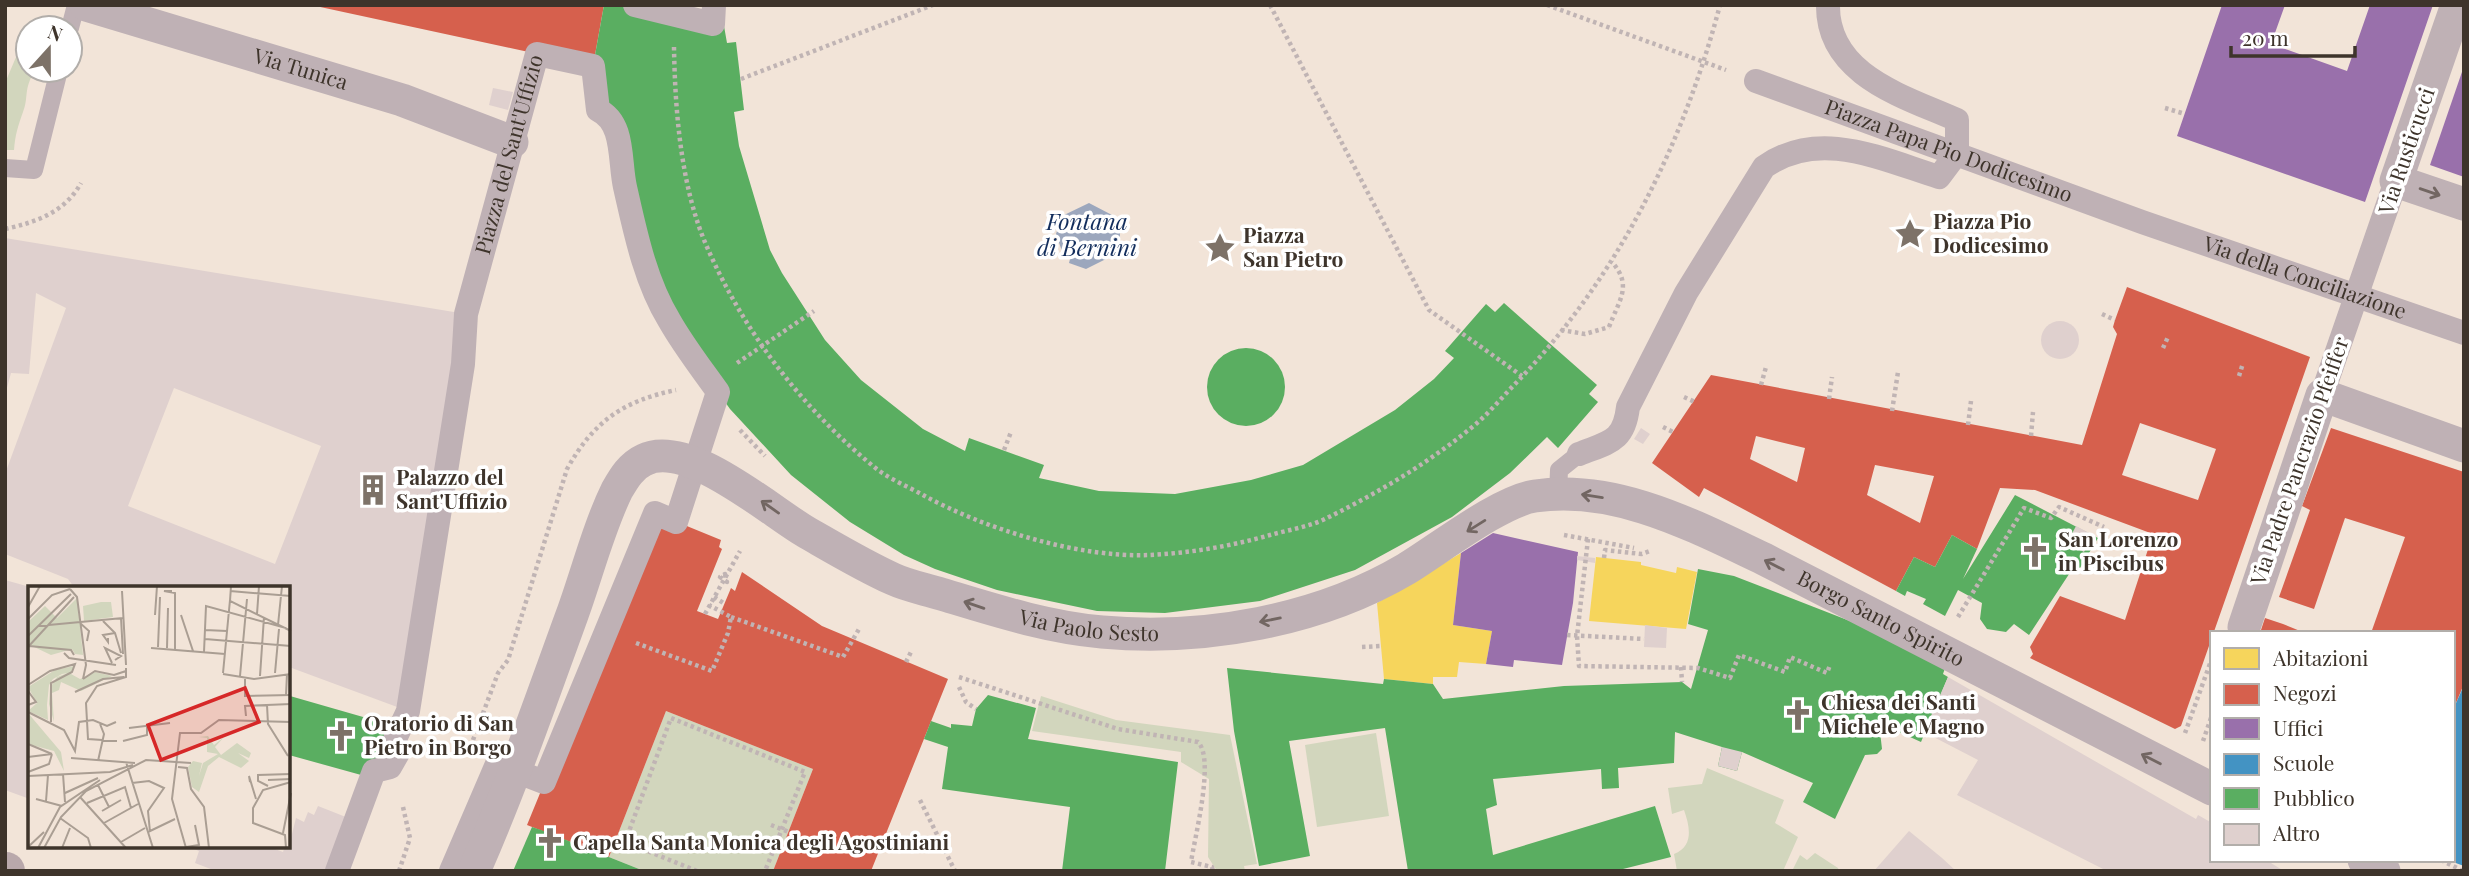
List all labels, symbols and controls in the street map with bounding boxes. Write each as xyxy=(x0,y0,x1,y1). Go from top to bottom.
north arrow xyxy=(14,14,84,84)
scale bar xyxy=(2231,14,2355,58)
text: N xyxy=(44,18,67,47)
text: 20 m xyxy=(2242,23,2289,51)
street label: Via Tunica xyxy=(250,40,352,95)
street label: Piazza del Sant'Uffizio xyxy=(467,51,548,257)
street label: Via Rusticucci xyxy=(2370,83,2440,218)
street label: Piazza Papa Pio Dodicesimo xyxy=(1822,91,2077,207)
one-way arrow xyxy=(2419,187,2441,199)
water label: Fontana di Bernini xyxy=(1037,205,1138,262)
place label: Piazza Pio Dodicesimo xyxy=(1933,206,2049,258)
place icon: Piazza Pio Dodicesimo xyxy=(1893,217,1927,251)
place label: Piazza San Pietro xyxy=(1243,220,1343,272)
street label: Via della Conciliazione xyxy=(2199,228,2411,324)
place icon: Piazza San Pietro xyxy=(1203,231,1237,265)
street label: Via Padre Pancrazio Pfeiffer xyxy=(2242,332,2354,589)
place label: Palazzo del Sant'Uffizio xyxy=(396,462,508,514)
building icon: Palazzo del Sant'Uffizio xyxy=(356,473,390,507)
one-way arrow xyxy=(1581,489,1604,502)
one-way arrow xyxy=(761,500,780,514)
one-way arrow xyxy=(1466,519,1486,533)
place label: San Lorenzo in Piscibus xyxy=(2058,524,2178,576)
church icon: San Lorenzo in Piscibus xyxy=(2018,535,2052,569)
one-way arrow xyxy=(1764,557,1785,571)
street label: Borgo Santo Spirito xyxy=(1793,563,1970,672)
inset map xyxy=(28,586,290,848)
one-way arrow xyxy=(963,598,985,610)
street label: Via Paolo Sesto xyxy=(1016,601,1159,646)
one-way arrow xyxy=(1259,613,1282,627)
legend xyxy=(2210,631,2455,862)
text: Abitazioni xyxy=(2272,643,2368,671)
text: Negozi xyxy=(2273,678,2337,706)
place label: Chiesa dei Santi Michele e Magno xyxy=(1821,687,1985,739)
church icon: Chiesa dei Santi Michele e Magno xyxy=(1781,698,1815,732)
place label: Oratorio di San Pietro in Borgo xyxy=(364,708,514,760)
text: Uffici xyxy=(2273,713,2323,741)
church icon: Oratorio di San Pietro in Borgo xyxy=(324,719,358,753)
text: Scuole xyxy=(2273,748,2334,776)
one-way arrow xyxy=(2141,752,2161,766)
text: Pubblico xyxy=(2273,783,2355,811)
text: Altro xyxy=(2272,818,2320,846)
church icon: Capella Santa Monica degli Agostiniani xyxy=(533,826,567,860)
place label: Capella Santa Monica degli Agostiniani xyxy=(573,827,949,855)

